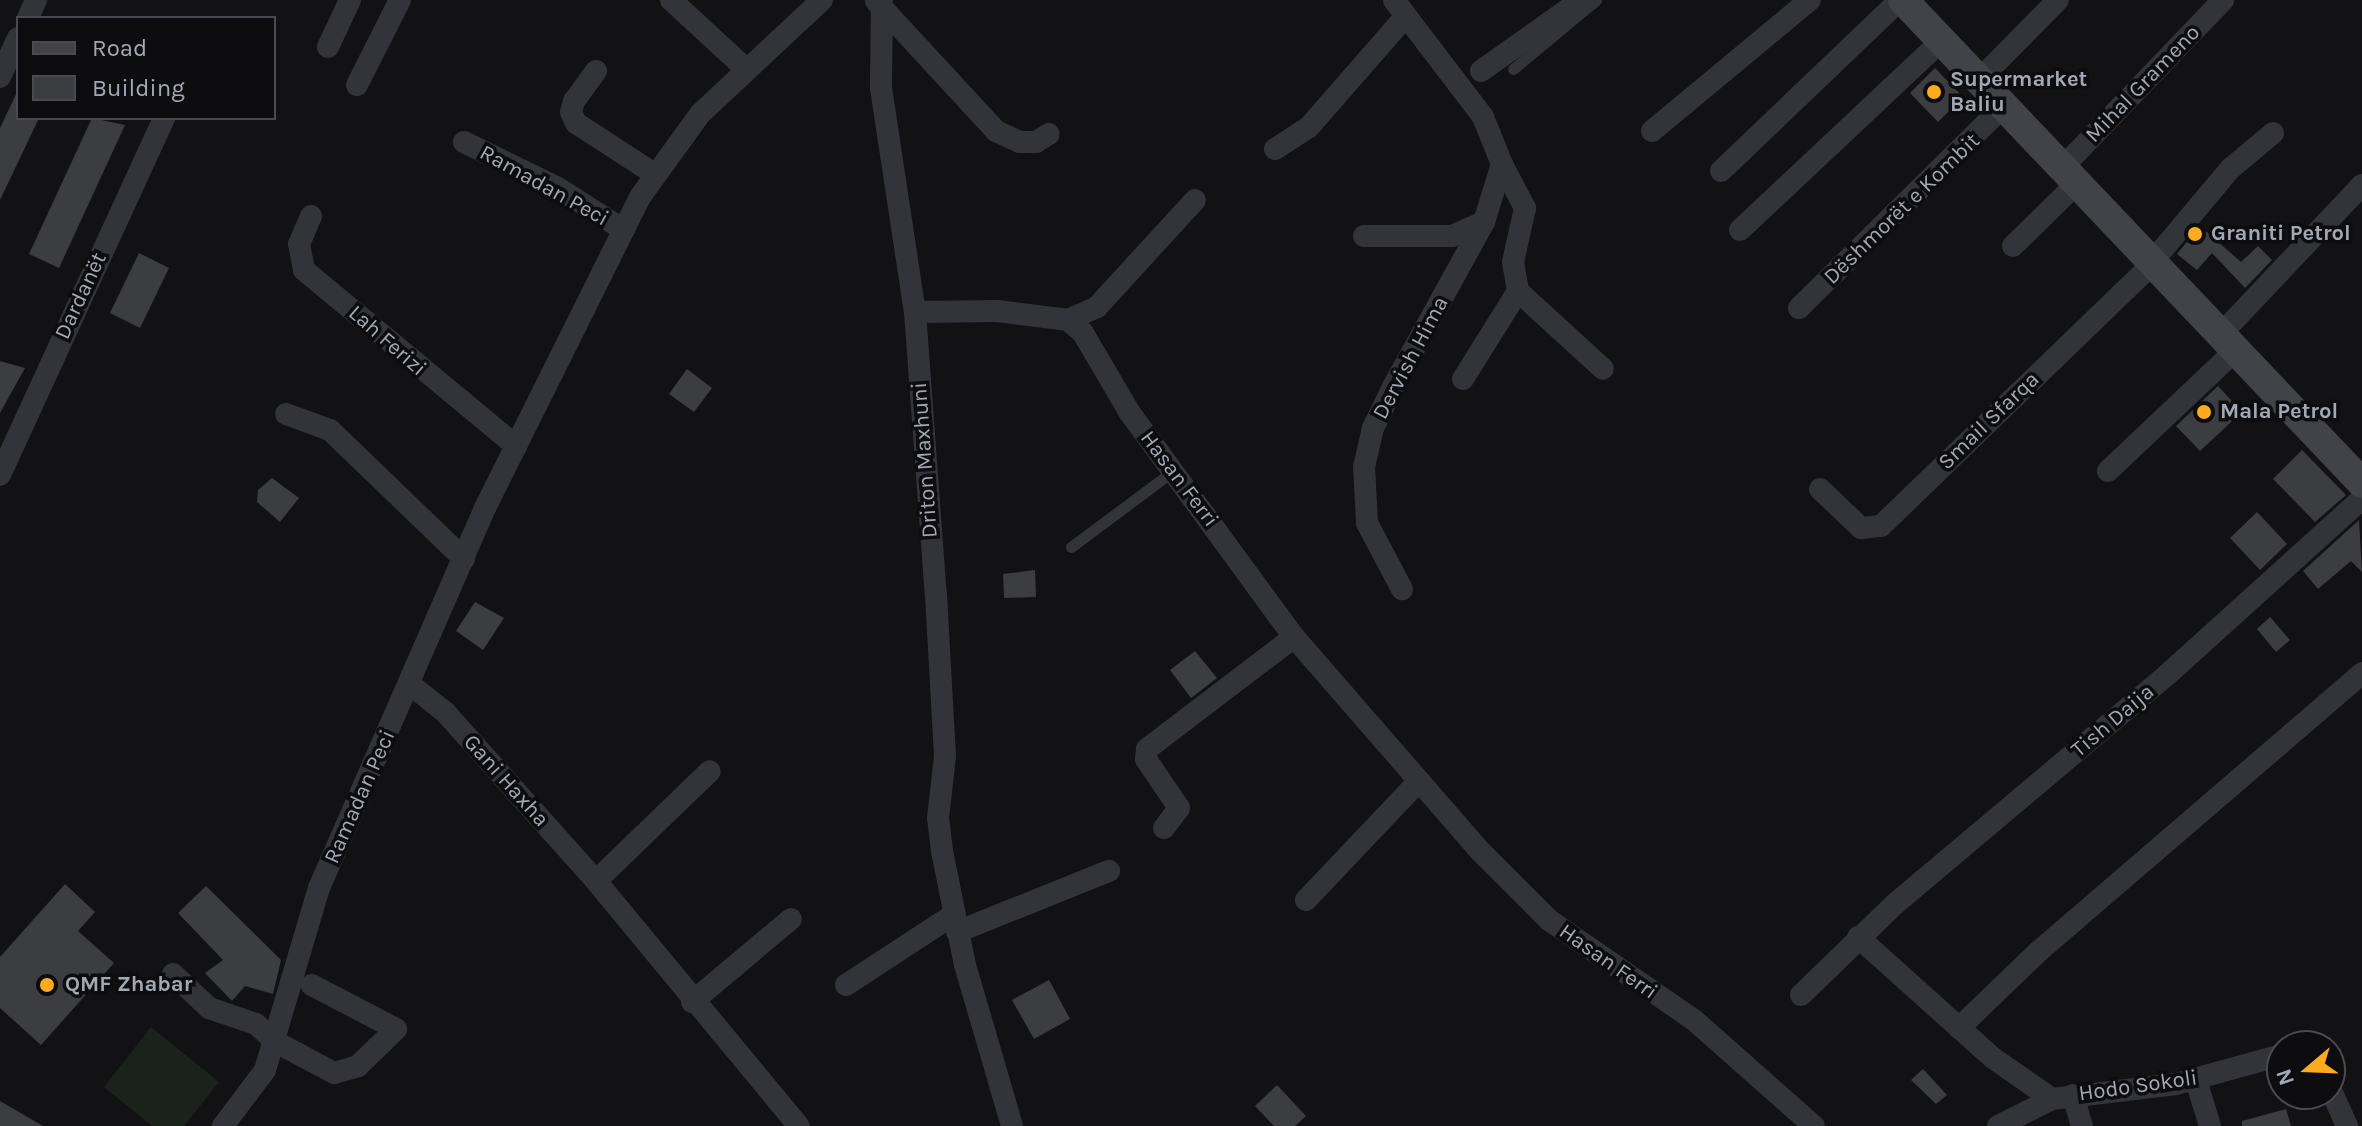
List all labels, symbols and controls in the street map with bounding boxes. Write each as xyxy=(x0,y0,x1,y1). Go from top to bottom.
legend xyxy=(16,16,276,120)
street label: Mihal Grameno xyxy=(2080,20,2206,148)
text: Road xyxy=(92,34,147,62)
place label: Supermarket Baliu xyxy=(1950,66,2087,118)
text: Building xyxy=(92,74,185,102)
marker: Supermarket Baliu xyxy=(1925,83,1943,101)
street label: Dëshmorët e Kombit xyxy=(1819,128,1985,290)
street label: Ramadan Peci xyxy=(475,140,613,232)
place label: Graniti Petrol xyxy=(2211,221,2351,247)
marker: Graniti Petrol xyxy=(2186,225,2204,243)
street label: Dardanët xyxy=(49,248,113,344)
street label: Dervish Hima xyxy=(1368,292,1454,424)
street label: Lah Ferizi xyxy=(343,300,431,382)
street label: Smail Sfarqa xyxy=(1933,366,2045,476)
street label: Driton Maxhuni xyxy=(906,381,944,539)
place label: Mala Petrol xyxy=(2220,399,2338,425)
marker: Mala Petrol xyxy=(2195,403,2213,421)
street label: Hasan Ferri xyxy=(1134,426,1224,532)
street label: Tish Daija xyxy=(2066,679,2160,763)
street label: Ramadan Peci xyxy=(319,726,401,868)
street label: Gani Haxha xyxy=(458,730,554,832)
street label: Hasan Ferri xyxy=(1554,919,1662,1005)
place label: QMF Zhabar xyxy=(65,972,192,998)
marker: QMF Zhabar xyxy=(36,974,58,996)
north arrow xyxy=(2266,1030,2346,1110)
street label: Hodo Sokoli xyxy=(2077,1065,2199,1107)
text: N xyxy=(2270,1065,2300,1089)

